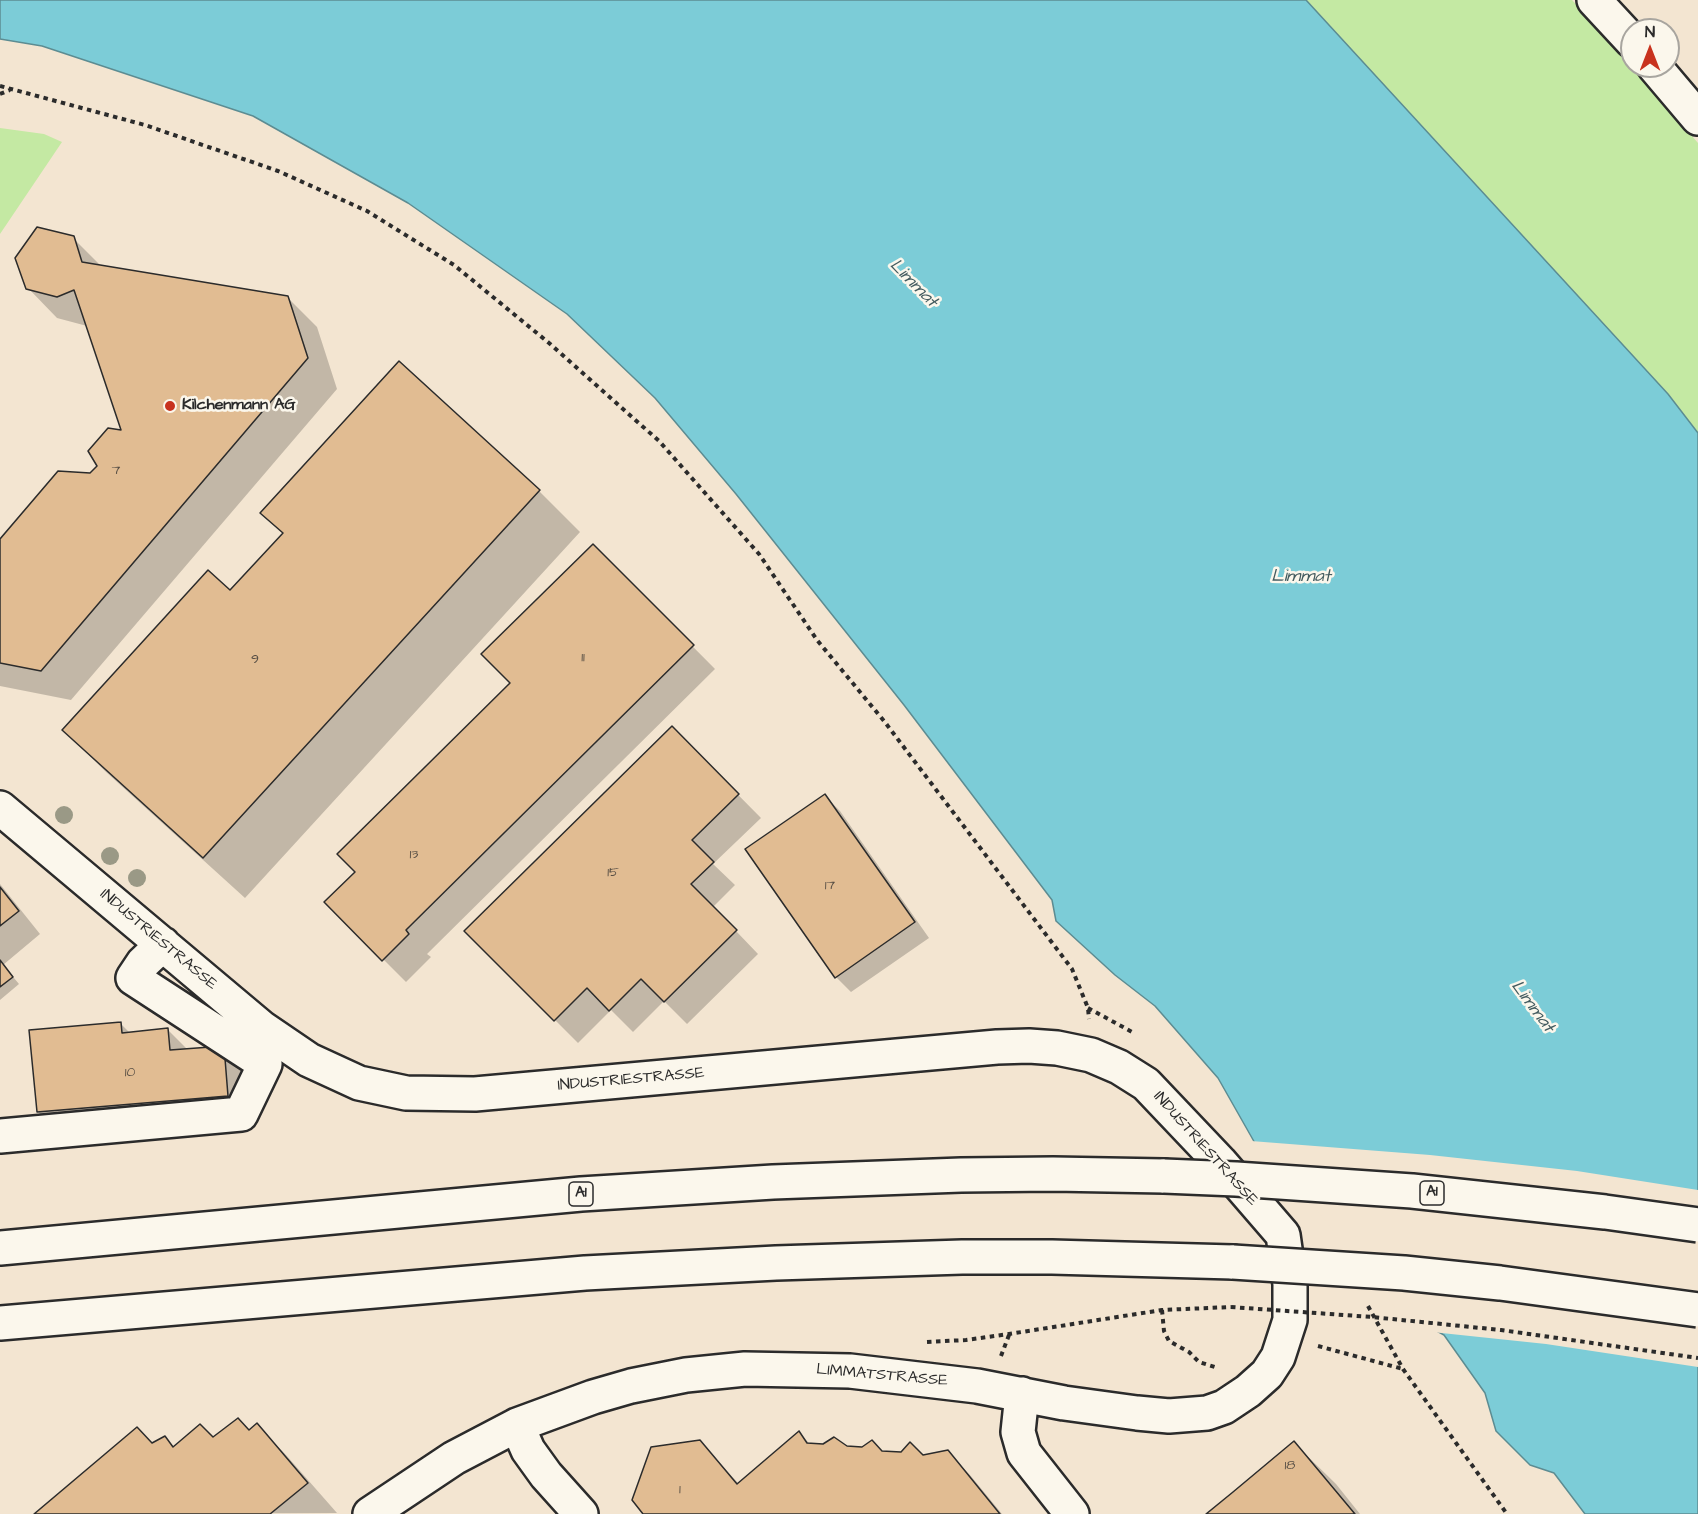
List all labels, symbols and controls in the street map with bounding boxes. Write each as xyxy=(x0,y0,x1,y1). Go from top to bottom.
north arrow xyxy=(1620,18,1680,78)
text: N xyxy=(1645,21,1655,43)
water label: Limmat xyxy=(884,255,942,313)
place label: Kilchenmann AG xyxy=(182,396,296,416)
marker: Kilchenmann AG xyxy=(163,399,177,413)
house number: 7 xyxy=(112,463,120,479)
water label: Limmat xyxy=(1271,566,1331,588)
house number: 11 xyxy=(581,650,585,666)
house number: 9 xyxy=(251,652,259,668)
house number: 13 xyxy=(410,847,418,863)
house number: 15 xyxy=(607,865,619,881)
house number: 17 xyxy=(825,878,835,894)
street label: INDUSTRIESTRASSE xyxy=(95,885,221,995)
water label: Limmat xyxy=(1505,977,1559,1037)
street label: INDUSTRIESTRASSE xyxy=(557,1064,705,1096)
house number: 10 xyxy=(125,1065,135,1081)
street label: INDUSTRIESTRASSE xyxy=(1149,1088,1261,1210)
road number: A1 xyxy=(1420,1181,1444,1205)
road number: A1 xyxy=(569,1182,593,1206)
street label: LIMMATSTRASSE xyxy=(815,1361,949,1391)
house number: 18 xyxy=(1285,1458,1295,1474)
house number: 1 xyxy=(679,1482,681,1498)

